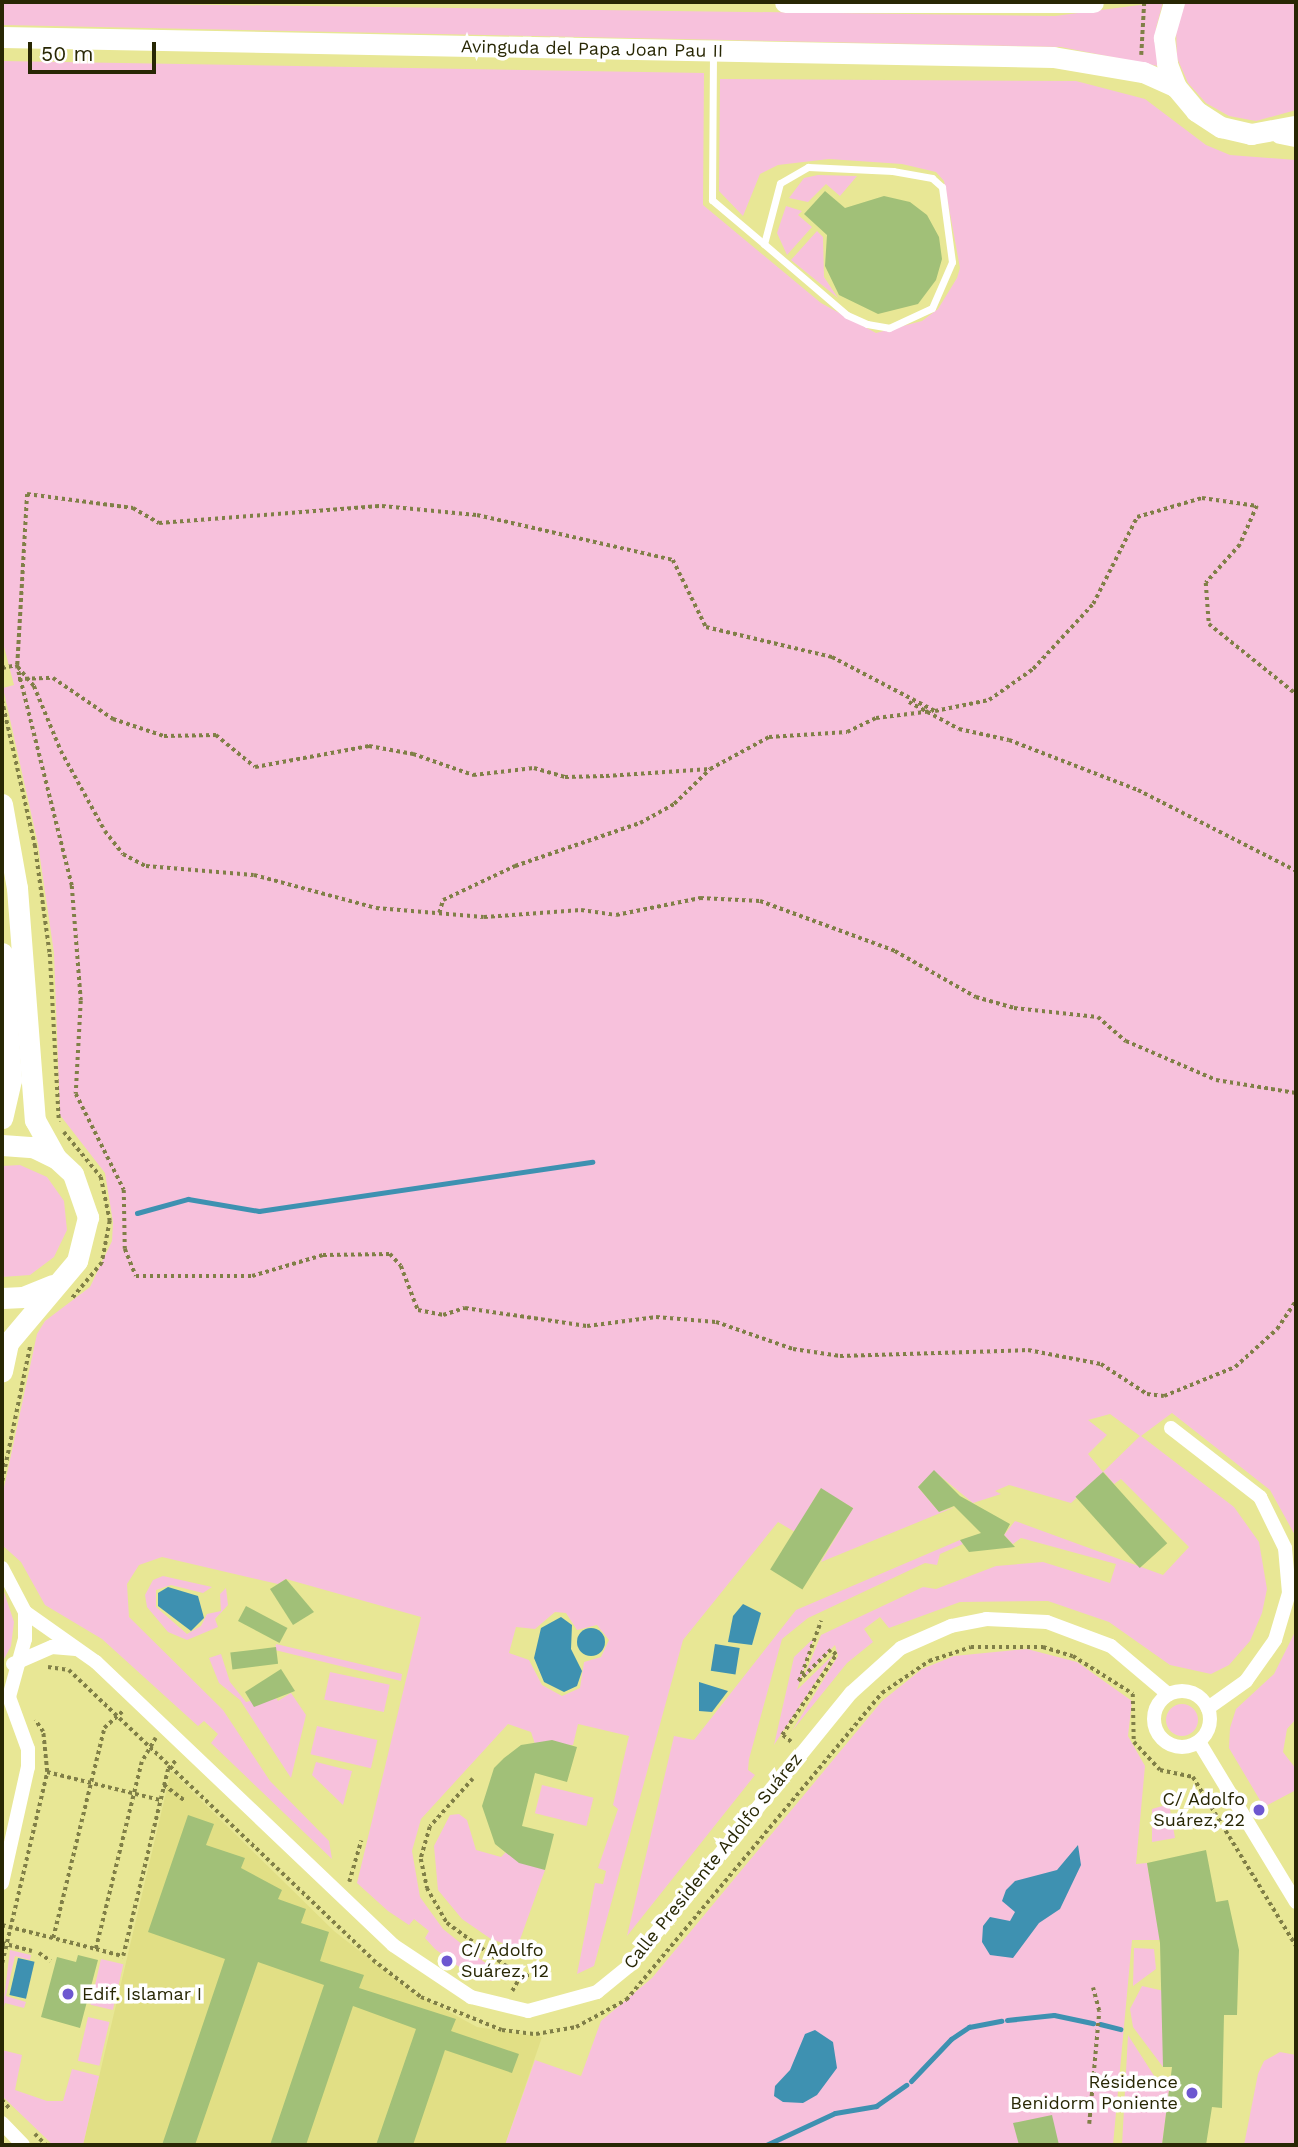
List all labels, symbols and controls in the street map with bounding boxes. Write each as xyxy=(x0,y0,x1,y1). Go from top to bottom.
scale bar xyxy=(32,28,159,72)
street label: Avinguda del Papa Joan Pau II xyxy=(460,36,724,62)
text: 50 m xyxy=(41,41,93,66)
street label: Calle Presidente Adolfo Suárez xyxy=(619,1748,807,1974)
place label: C/ Adolfo Suárez, 22 xyxy=(1153,1789,1245,1832)
marker: C/ Adolfo Suárez, 22 xyxy=(1251,1802,1267,1818)
place label: C/ Adolfo Suárez, 12 xyxy=(461,1940,549,1982)
marker: C/ Adolfo Suárez, 12 xyxy=(439,1953,455,1969)
place label: Edif. Islamar I xyxy=(82,1983,203,2005)
marker: Edif. Islamar I xyxy=(60,1986,76,2002)
place label: Résidence Benidorm Poniente xyxy=(1010,2072,1178,2114)
marker: Résidence Benidorm Poniente xyxy=(1184,2085,1200,2101)

